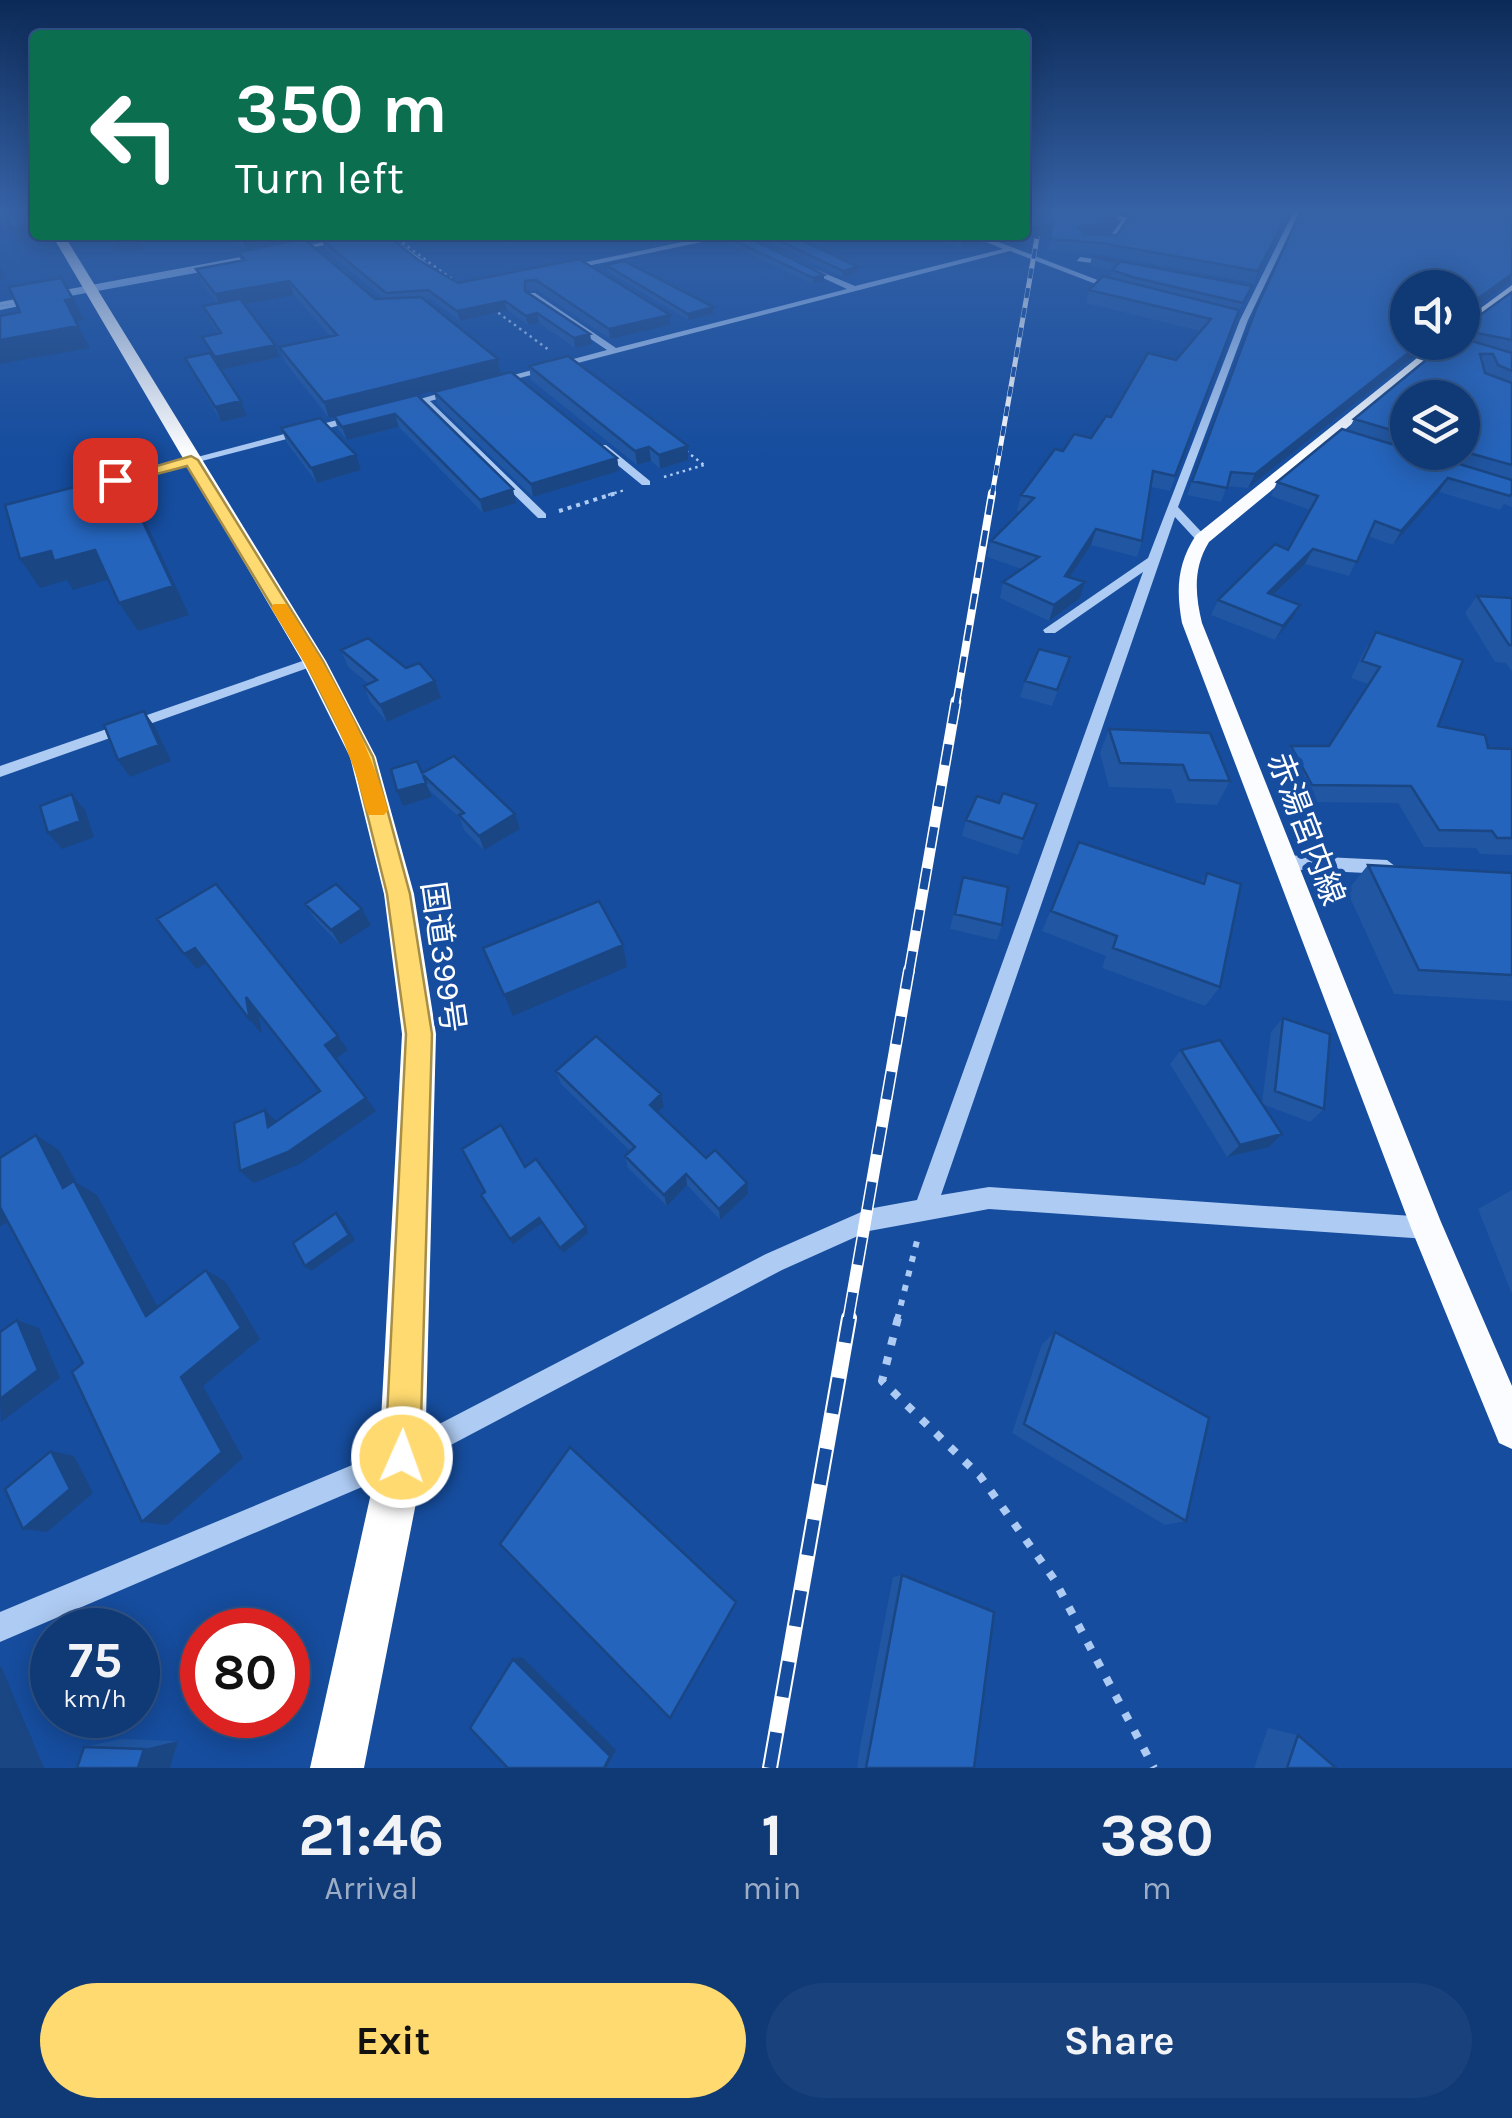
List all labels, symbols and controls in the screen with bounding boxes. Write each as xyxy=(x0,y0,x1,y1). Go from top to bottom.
text: 350 m xyxy=(235,68,448,150)
icon: left xyxy=(70,70,200,200)
text: Turn left xyxy=(235,152,404,204)
map controls xyxy=(1390,270,1480,470)
button: sound xyxy=(1390,270,1480,360)
button: layers xyxy=(1390,380,1480,470)
pin xyxy=(73,438,158,523)
icon: arrive xyxy=(88,453,143,508)
street label: 赤湯宮内線 xyxy=(1260,748,1352,910)
street label: 国道399号 xyxy=(414,879,472,1035)
position arrow xyxy=(350,1405,454,1509)
speed limit sign: 80 xyxy=(180,1608,310,1738)
text: 75 xyxy=(68,1631,122,1690)
text: km/h xyxy=(63,1684,127,1713)
text: 21:46 xyxy=(298,1800,444,1870)
text: 1 xyxy=(761,1800,783,1870)
text: 380 xyxy=(1100,1800,1214,1870)
text: Arrival xyxy=(324,1870,418,1907)
text: min xyxy=(743,1870,801,1907)
text: m xyxy=(1142,1870,1172,1907)
button: Exit xyxy=(40,1983,746,2098)
button: Share xyxy=(766,1983,1472,2098)

